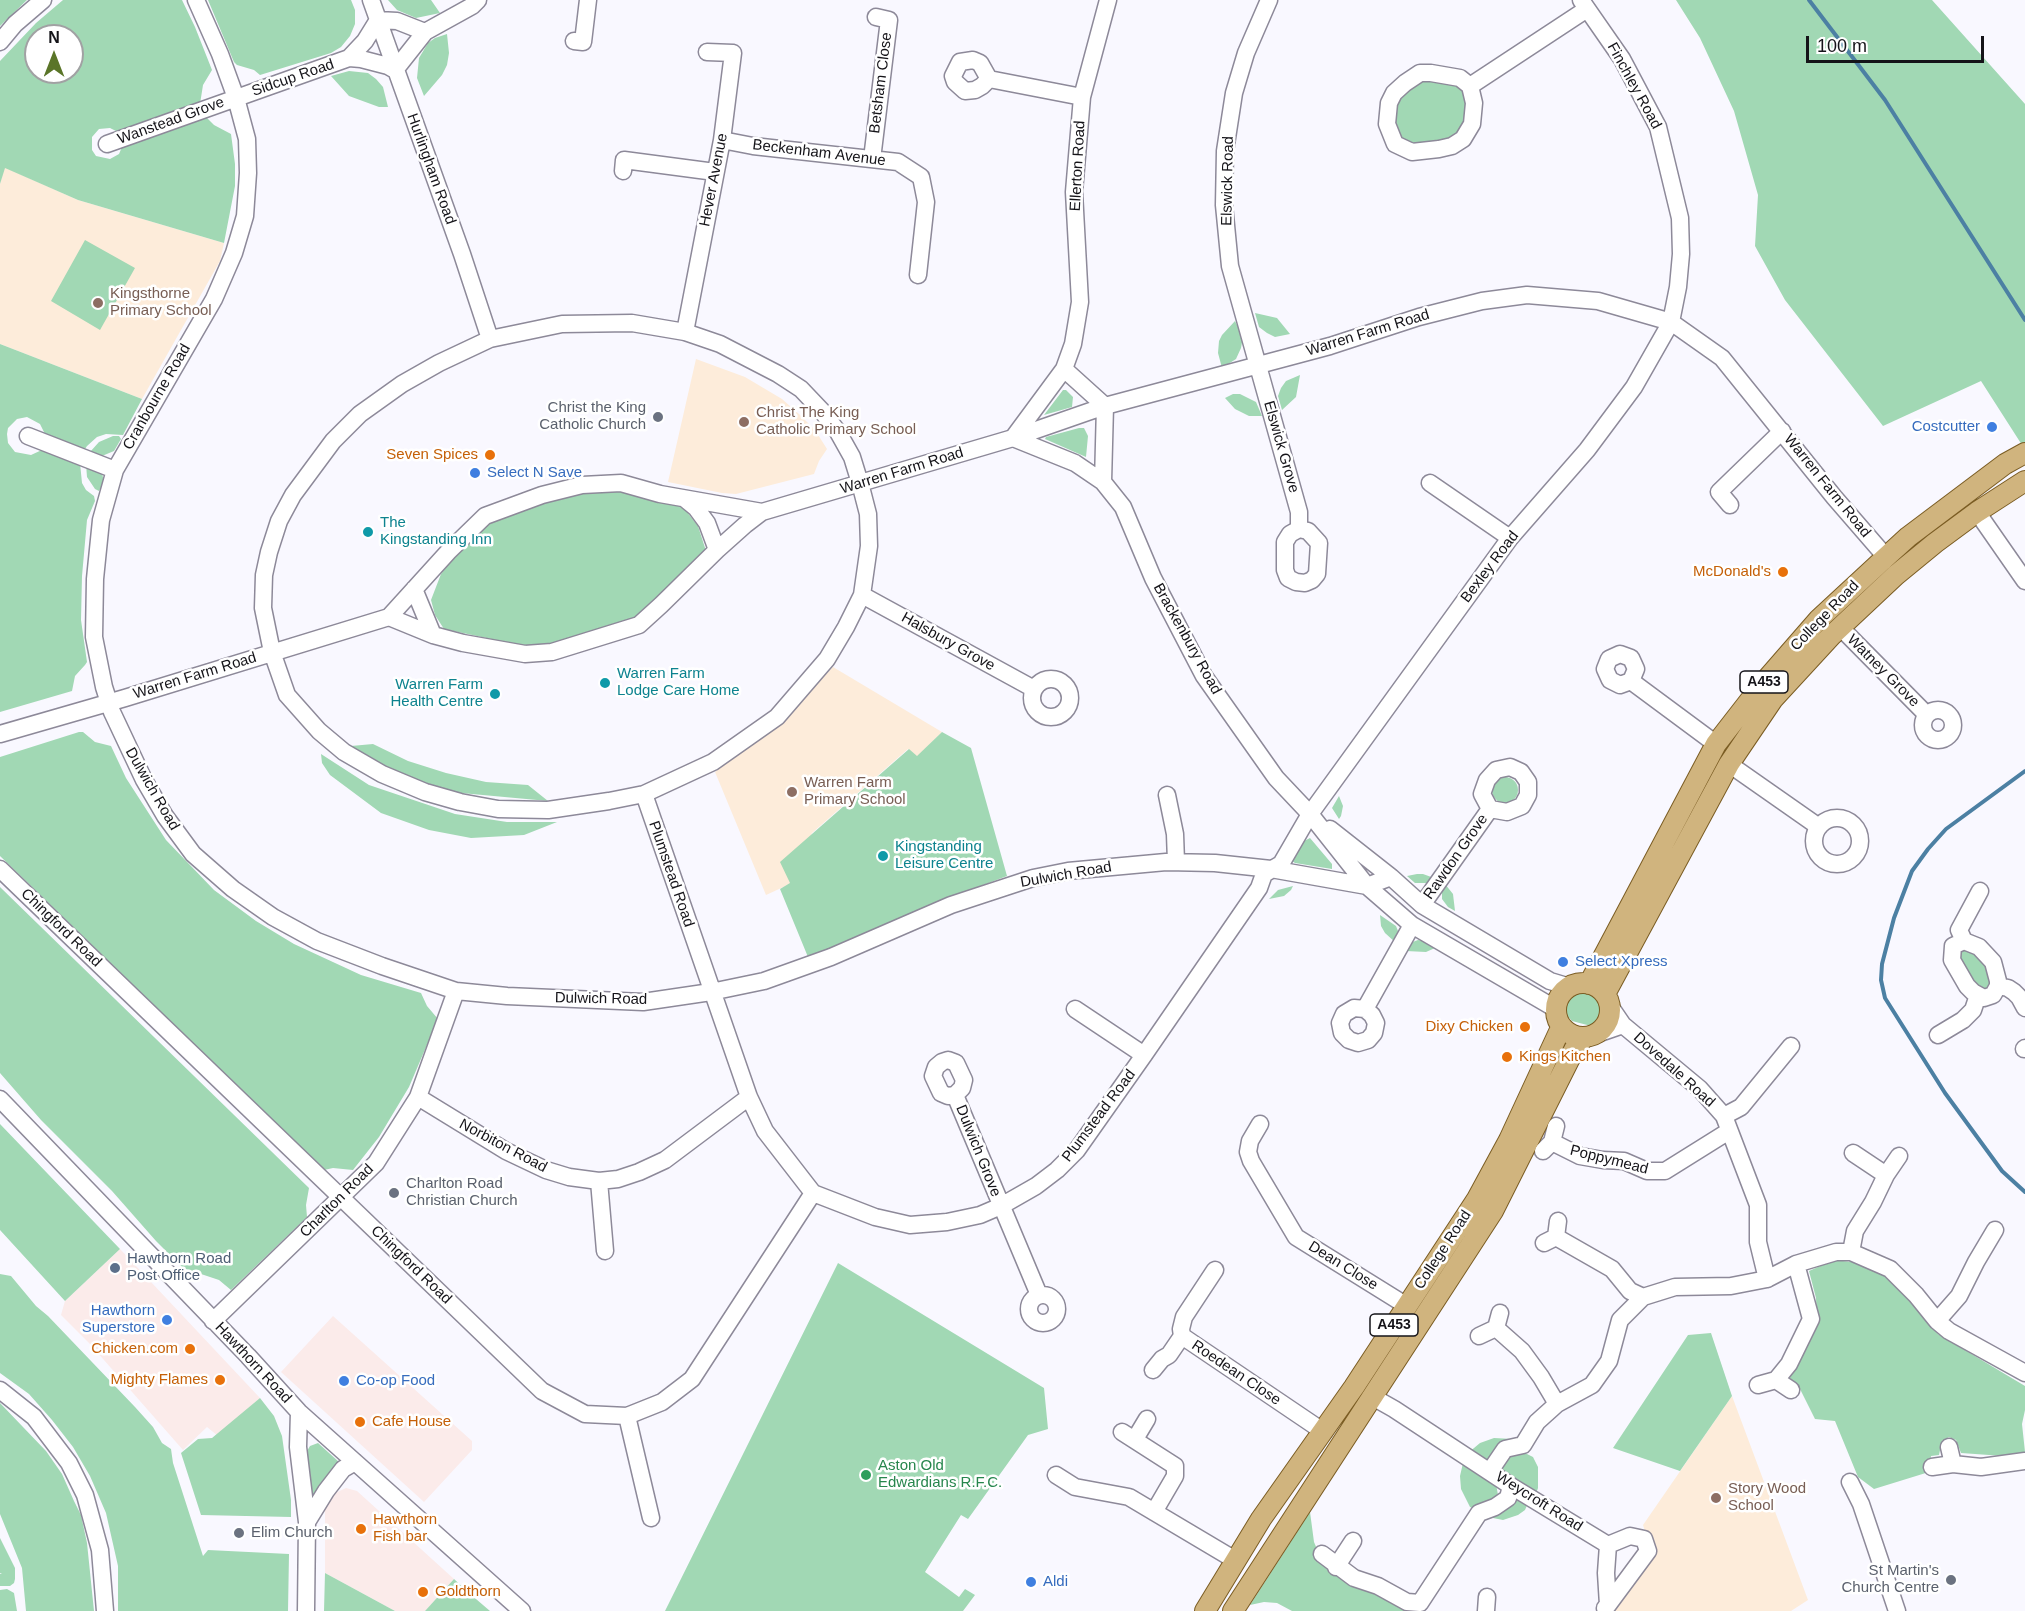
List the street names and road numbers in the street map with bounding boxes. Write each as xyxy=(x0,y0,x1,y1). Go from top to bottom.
street label: Betsham Close xyxy=(866,31,896,135)
street label: Finchley Road xyxy=(1603,40,1665,132)
street label: Sidcup Road xyxy=(249,56,337,100)
street label: Wanstead Grove xyxy=(115,93,227,149)
street label: Hurlingham Road xyxy=(403,111,459,227)
street label: Ellerton Road xyxy=(1067,120,1089,212)
street label: Hever Avenue xyxy=(696,132,732,228)
street label: Beckenham Avenue xyxy=(751,136,887,170)
street label: Elswick Road xyxy=(1218,136,1238,226)
street label: Warren Farm Road xyxy=(1304,306,1432,360)
street label: Cranbourne Road xyxy=(119,341,195,453)
street label: Elswick Grove xyxy=(1259,399,1303,495)
street label: Warren Farm Road xyxy=(1780,431,1874,541)
street label: Warren Farm Road xyxy=(838,444,966,498)
street label: Bexley Road xyxy=(1457,528,1523,606)
street label: College Road xyxy=(1787,577,1863,655)
street label: Brackenbury Road xyxy=(1149,580,1225,698)
street label: Halsbury Grove xyxy=(898,609,998,675)
street label: Watney Grove xyxy=(1843,631,1923,711)
street label: Warren Farm Road xyxy=(131,649,259,703)
road number: A453 xyxy=(1740,671,1788,693)
street label: Dulwich Road xyxy=(121,744,183,834)
street label: Rawdon Grove xyxy=(1420,811,1492,903)
street label: Plumstead Road xyxy=(644,819,698,929)
street label: Dulwich Road xyxy=(1019,858,1113,892)
street label: Chingford Road xyxy=(17,885,105,971)
street label: Dulwich Road xyxy=(555,989,647,1009)
street label: Dovedale Road xyxy=(1630,1029,1718,1111)
street label: Plumstead Road xyxy=(1058,1066,1140,1166)
street label: Dulwich Grove xyxy=(951,1102,1005,1200)
street label: Norbiton Road xyxy=(456,1115,550,1177)
street label: Poppymead xyxy=(1568,1142,1650,1178)
street label: Charlton Road xyxy=(296,1160,378,1242)
street label: College Road xyxy=(1411,1207,1475,1293)
street label: Chingford Road xyxy=(367,1222,455,1308)
street label: Dean Close xyxy=(1305,1238,1381,1294)
road number: A453 xyxy=(1370,1314,1418,1336)
street label: Hawthorn Road xyxy=(211,1319,295,1407)
street label: Roedean Close xyxy=(1188,1337,1284,1409)
street label: Weycroft Road xyxy=(1492,1468,1586,1536)

